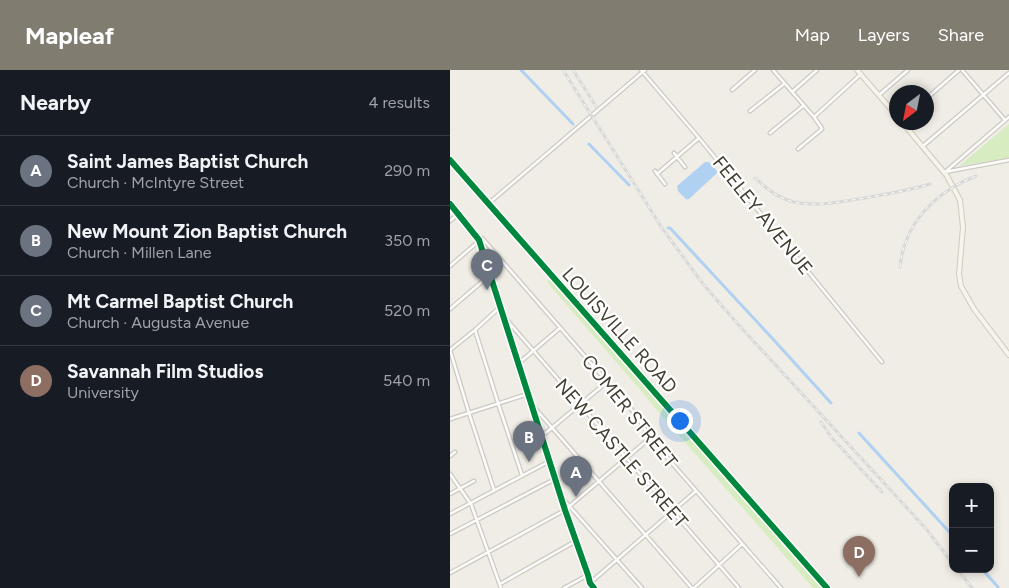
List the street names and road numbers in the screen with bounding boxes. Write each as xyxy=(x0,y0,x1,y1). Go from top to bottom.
street label: FEELEY AVENUE xyxy=(708,151,817,279)
street label: LOUISVILLE ROAD xyxy=(557,263,682,398)
street label: COMER STREET xyxy=(577,350,683,473)
street label: NEW CASTLE STREET xyxy=(551,374,693,532)

